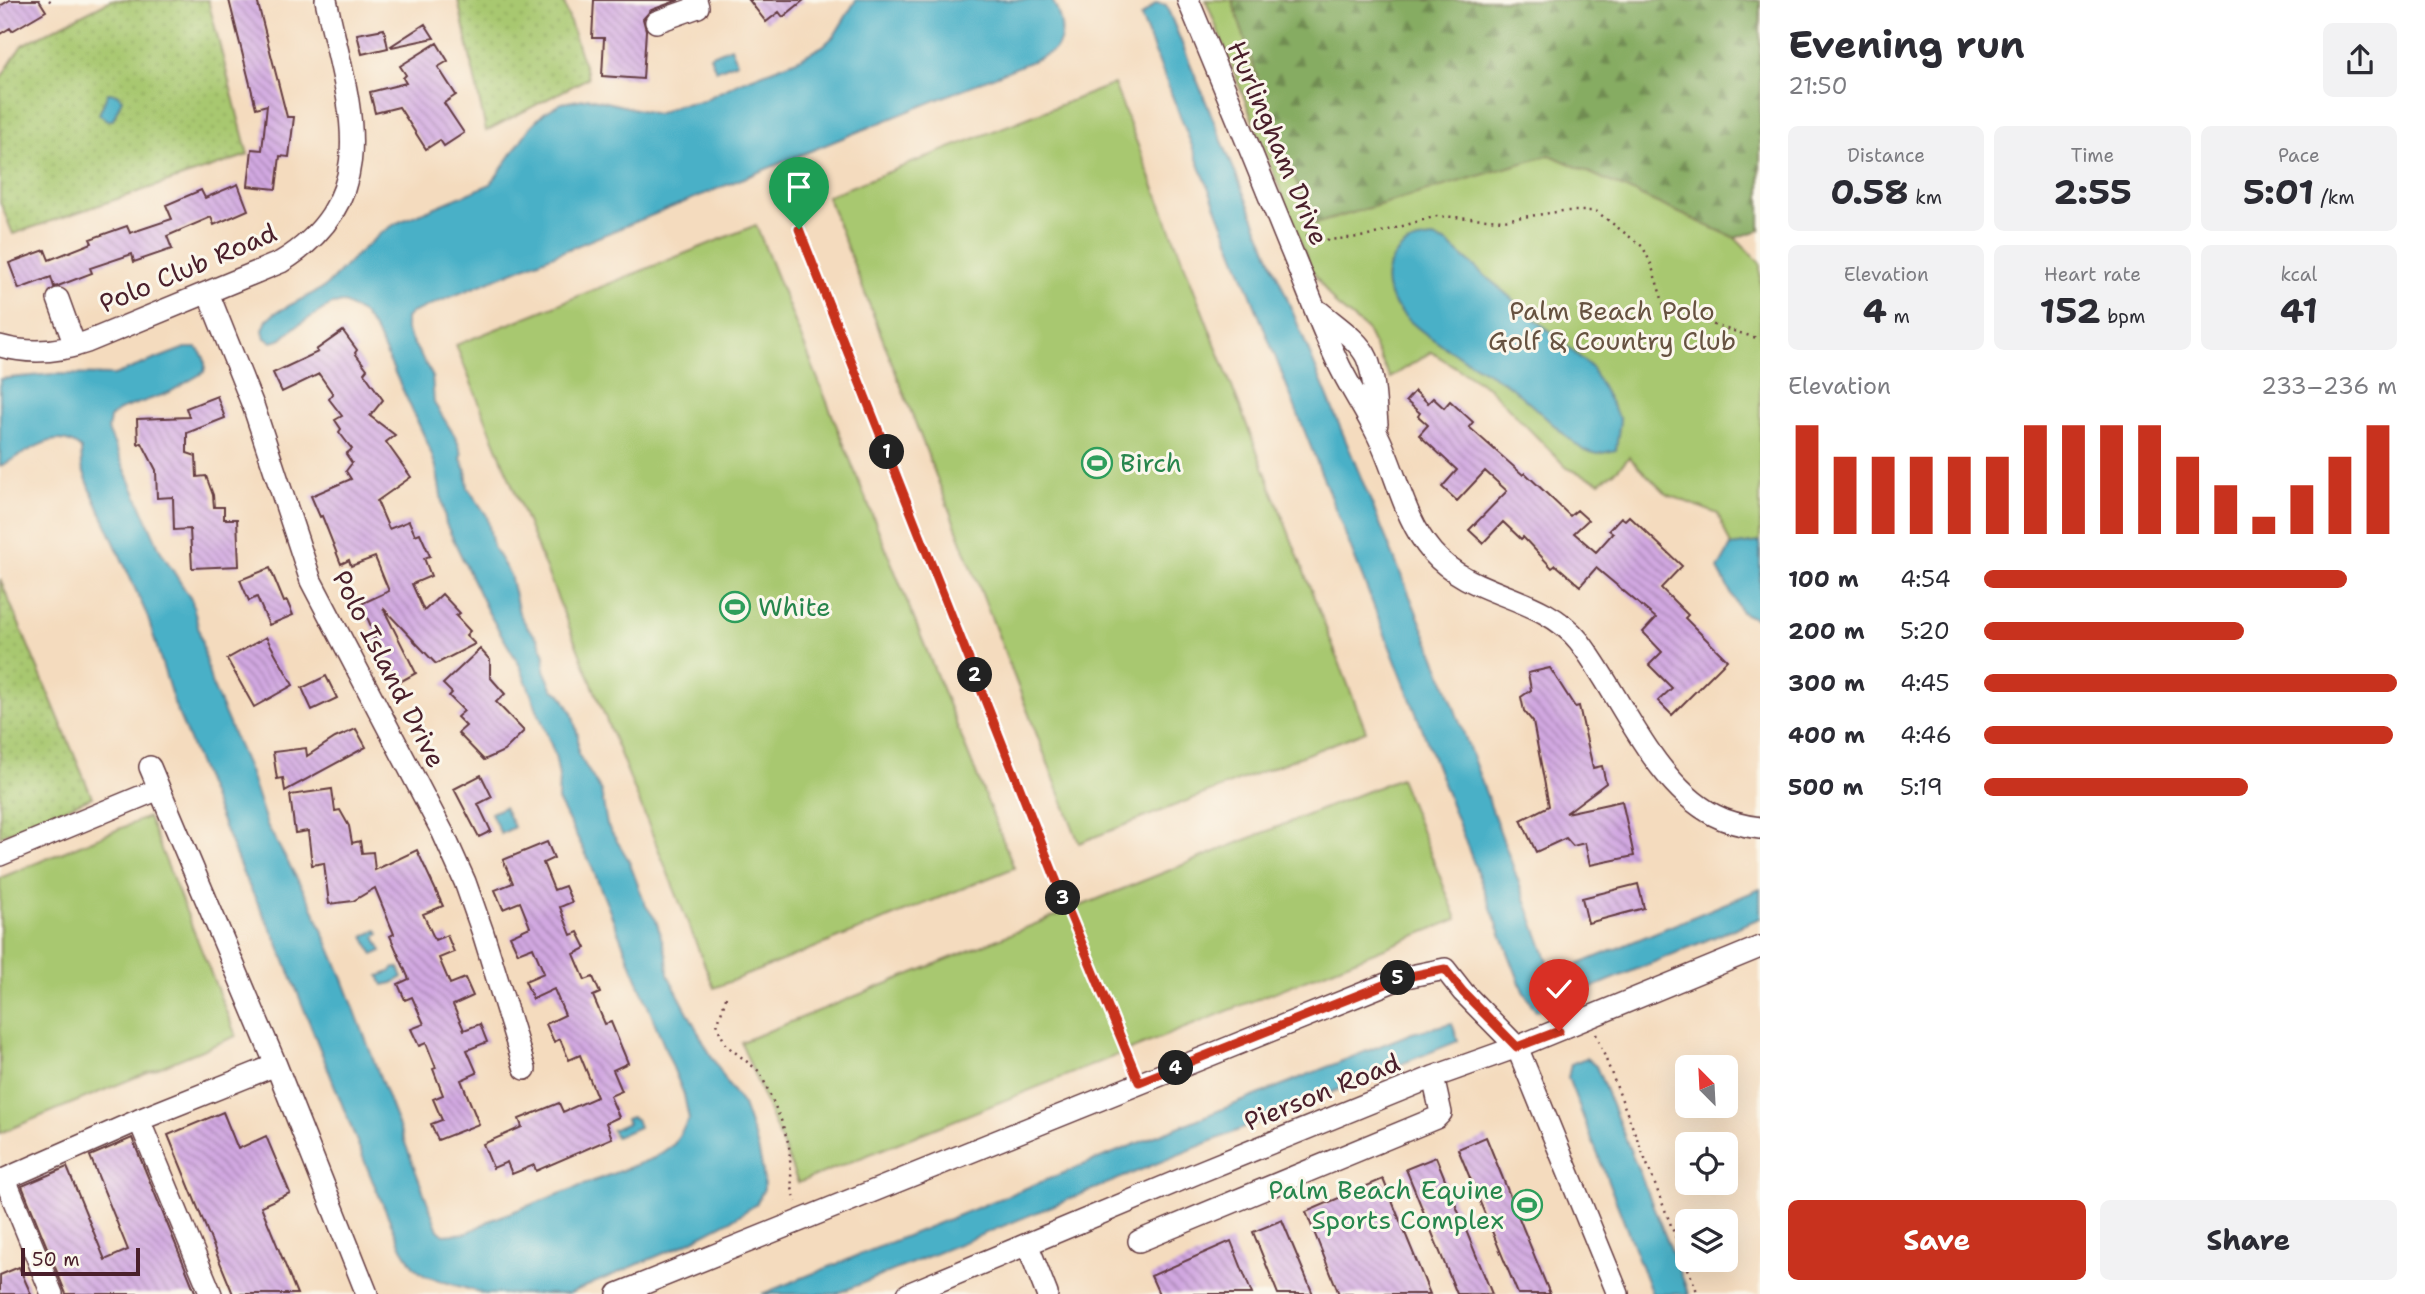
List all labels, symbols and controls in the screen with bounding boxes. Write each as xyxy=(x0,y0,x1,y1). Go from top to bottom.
text: Evening run xyxy=(1788,19,2025,70)
button: share xyxy=(2323,23,2397,97)
street label: Hurlingham Drive xyxy=(1220,35,1337,250)
text: 21:50 xyxy=(1788,71,1848,101)
text: Distance xyxy=(1847,143,1925,168)
text: Time xyxy=(2071,143,2114,168)
text: Pace xyxy=(2278,143,2320,168)
pin xyxy=(769,157,829,229)
icon: arrive xyxy=(780,168,818,206)
text: 0.58 xyxy=(1830,168,1909,215)
text: 2:55 xyxy=(2053,168,2132,215)
text: 5:01 xyxy=(2243,168,2314,215)
text: km xyxy=(1909,185,1942,210)
text: /km xyxy=(2314,185,2355,210)
street label: Polo Club Road xyxy=(94,214,282,321)
text: Elevation xyxy=(1844,262,1929,287)
text: Heart rate xyxy=(2044,262,2141,287)
text: kcal xyxy=(2280,262,2317,287)
text: 4 xyxy=(1862,287,1887,334)
text: 152 xyxy=(2040,287,2101,334)
text: 41 xyxy=(2280,287,2318,334)
park label: Palm Beach Polo Golf & Country Club xyxy=(1488,293,1736,358)
text: m xyxy=(1887,304,1910,329)
text: bpm xyxy=(2101,304,2145,329)
text: Elevation xyxy=(1788,371,1891,401)
text: 233–236 m xyxy=(2261,371,2397,401)
pin: 1 xyxy=(870,434,904,470)
text: 1 xyxy=(882,439,891,464)
place label: Birch xyxy=(1120,445,1182,480)
sports icon: Birch xyxy=(1080,446,1114,480)
street label: Polo Island Drive xyxy=(325,564,454,773)
text: 100 m xyxy=(1788,564,1859,594)
text: 4:54 xyxy=(1900,564,1951,594)
place label: White xyxy=(758,589,831,624)
sports icon: White xyxy=(718,590,752,624)
text: 200 m xyxy=(1788,616,1865,646)
text: 5:20 xyxy=(1900,616,1950,646)
pin: 2 xyxy=(958,658,992,692)
text: 2 xyxy=(968,662,981,687)
text: 300 m xyxy=(1788,668,1865,698)
text: 4:45 xyxy=(1900,668,1950,698)
text: 400 m xyxy=(1788,720,1865,750)
text: 4:46 xyxy=(1900,720,1952,750)
text: 500 m xyxy=(1788,772,1863,802)
text: 5:19 xyxy=(1900,772,1943,802)
pin: 3 xyxy=(1046,880,1080,916)
text: 3 xyxy=(1056,885,1069,910)
pin xyxy=(1529,959,1589,1031)
pin: 5 xyxy=(1380,960,1416,996)
text: 5 xyxy=(1392,965,1403,990)
icon: check xyxy=(1540,970,1578,1008)
street label: Pierson Road xyxy=(1239,1044,1405,1139)
pin: 4 xyxy=(1158,1050,1194,1086)
text: 4 xyxy=(1169,1055,1182,1080)
north arrow xyxy=(1675,1055,1738,1118)
map controls xyxy=(1675,1055,1738,1272)
button: locate xyxy=(1675,1132,1738,1195)
place label: Palm Beach Equine Sports Complex xyxy=(1268,1172,1504,1237)
sports icon: Palm Beach Equine Sports Complex xyxy=(1510,1188,1544,1222)
button: Save xyxy=(1788,1200,2086,1280)
button: Share xyxy=(2100,1200,2397,1280)
button: layers xyxy=(1675,1209,1738,1272)
scale bar xyxy=(21,1245,140,1277)
text: 50 m xyxy=(32,1247,80,1272)

